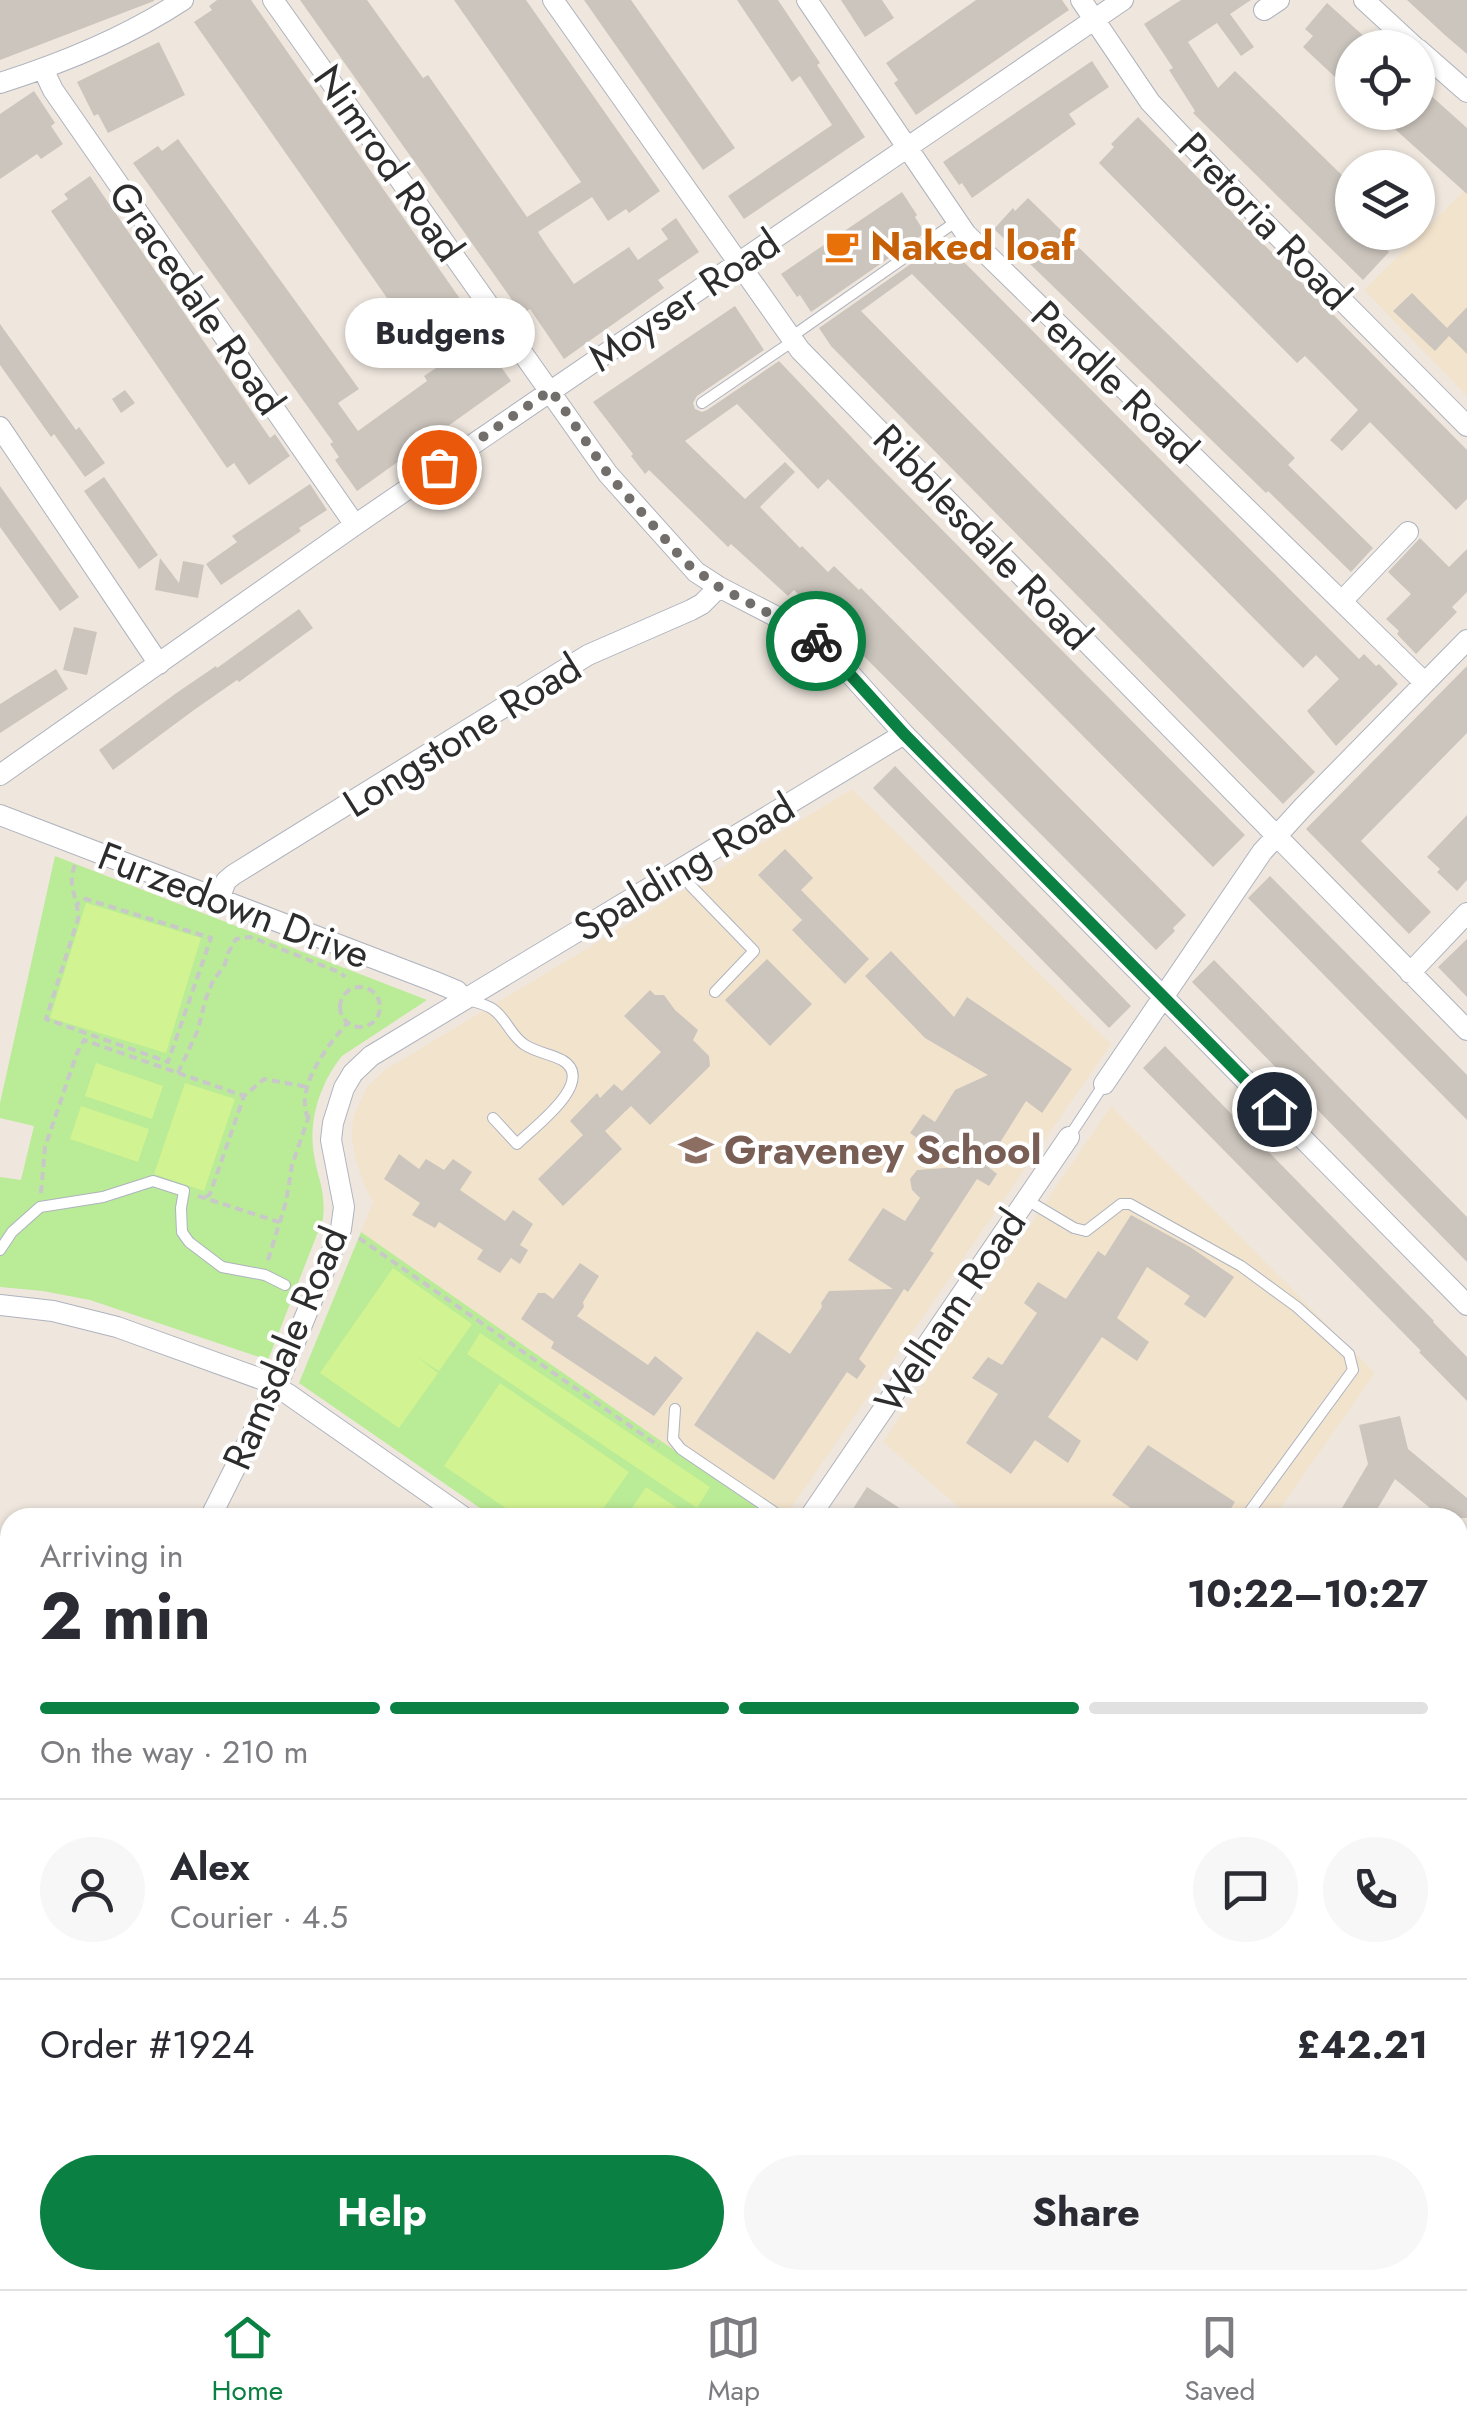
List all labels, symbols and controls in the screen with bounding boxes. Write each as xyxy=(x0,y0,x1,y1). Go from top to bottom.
map controls xyxy=(1335,30,1435,250)
button: locate xyxy=(1335,30,1435,130)
street label: Nimrod Road xyxy=(300,53,478,273)
street label: Pretoria Road xyxy=(1165,119,1365,323)
button: layers xyxy=(1335,150,1435,250)
street label: Gracedale Road xyxy=(95,169,299,427)
street label: Moyser Road xyxy=(577,214,791,386)
place label: Naked loaf xyxy=(870,217,1077,275)
cafe icon: Naked loaf xyxy=(823,227,861,265)
street label: Pendle Road xyxy=(1018,287,1212,477)
callout: Budgens xyxy=(344,297,534,367)
text: Budgens xyxy=(375,310,505,356)
street label: Ribblesdale Road xyxy=(860,411,1106,663)
pin xyxy=(397,425,482,510)
icon: bag xyxy=(412,440,467,495)
courier xyxy=(766,591,866,691)
icon: bike xyxy=(789,614,844,669)
street label: Longstone Road xyxy=(332,639,592,831)
street label: Spalding Road xyxy=(563,778,805,956)
street label: Furzedown Drive xyxy=(90,827,378,983)
pin xyxy=(1232,1067,1317,1152)
icon: home xyxy=(1247,1082,1302,1137)
place label: Graveney School xyxy=(724,1121,1041,1179)
school or university icon: Graveney School xyxy=(677,1131,715,1169)
street label: Welham Road xyxy=(860,1197,1040,1425)
street label: Ramsdale Road xyxy=(208,1217,362,1479)
text: Arriving in xyxy=(40,1533,184,1579)
text: 10:22–10:27 xyxy=(1187,1566,1428,1621)
text: 2 min xyxy=(40,1569,211,1663)
text: On the way · 210 m xyxy=(40,1729,308,1775)
button: person xyxy=(40,1837,145,1942)
button: chat xyxy=(1193,1837,1298,1942)
button: phone xyxy=(1323,1837,1428,1942)
text: Alex xyxy=(170,1839,250,1894)
text: Courier · 4.5 xyxy=(170,1894,348,1940)
text: Order #1924 xyxy=(40,2017,254,2072)
text: £42.21 xyxy=(1297,2017,1428,2072)
button: Help xyxy=(40,2155,724,2270)
button: Share xyxy=(744,2155,1428,2270)
tab: Home xyxy=(212,2310,283,2411)
tab: Map xyxy=(706,2310,761,2411)
tab: Saved xyxy=(1184,2310,1255,2411)

